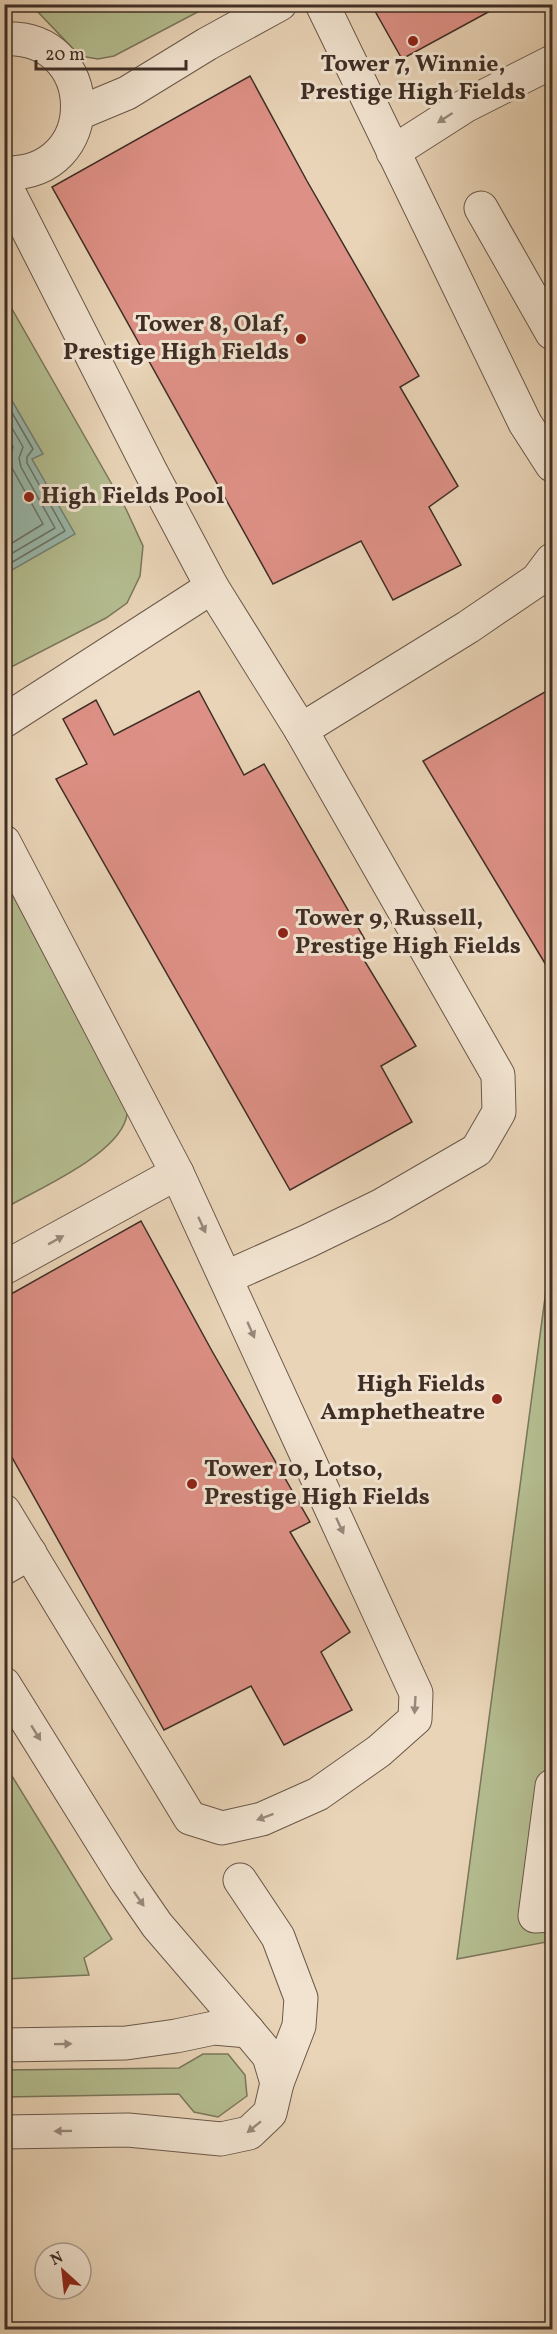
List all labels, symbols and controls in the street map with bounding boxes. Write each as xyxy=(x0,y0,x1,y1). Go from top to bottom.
scale bar xyxy=(36,33,186,71)
marker: Tower 7, Winnie, Prestige High Fields xyxy=(406,34,420,48)
text: 20 m xyxy=(45,43,85,68)
place label: Tower 7, Winnie, Prestige High Fields xyxy=(300,48,526,110)
one-way arrow xyxy=(437,113,453,124)
place label: Tower 8, Olaf, Prestige High Fields xyxy=(63,308,289,370)
marker: Tower 8, Olaf, Prestige High Fields xyxy=(294,332,308,346)
place label: High Fields Pool xyxy=(41,480,225,514)
marker: High Fields Pool xyxy=(22,490,36,504)
place label: Tower 9, Russell, Prestige High Fields xyxy=(295,902,521,964)
marker: Tower 9, Russell, Prestige High Fields xyxy=(276,926,290,940)
one-way arrow xyxy=(197,1216,206,1233)
one-way arrow xyxy=(48,1235,65,1245)
one-way arrow xyxy=(246,1321,255,1338)
place label: High Fields Amphetheatre xyxy=(320,1368,485,1430)
marker: High Fields Amphetheatre xyxy=(490,1392,504,1406)
place label: Tower 10, Lotso, Prestige High Fields xyxy=(204,1453,430,1515)
marker: Tower 10, Lotso, Prestige High Fields xyxy=(185,1477,199,1491)
one-way arrow xyxy=(335,1518,345,1536)
one-way arrow xyxy=(411,1695,420,1714)
one-way arrow xyxy=(30,1725,41,1741)
one-way arrow xyxy=(256,1813,274,1823)
one-way arrow xyxy=(133,1890,145,1906)
one-way arrow xyxy=(53,2039,72,2049)
one-way arrow xyxy=(246,2121,262,2134)
one-way arrow xyxy=(53,2127,72,2136)
north arrow xyxy=(33,2241,93,2301)
text: N xyxy=(47,2247,68,2272)

